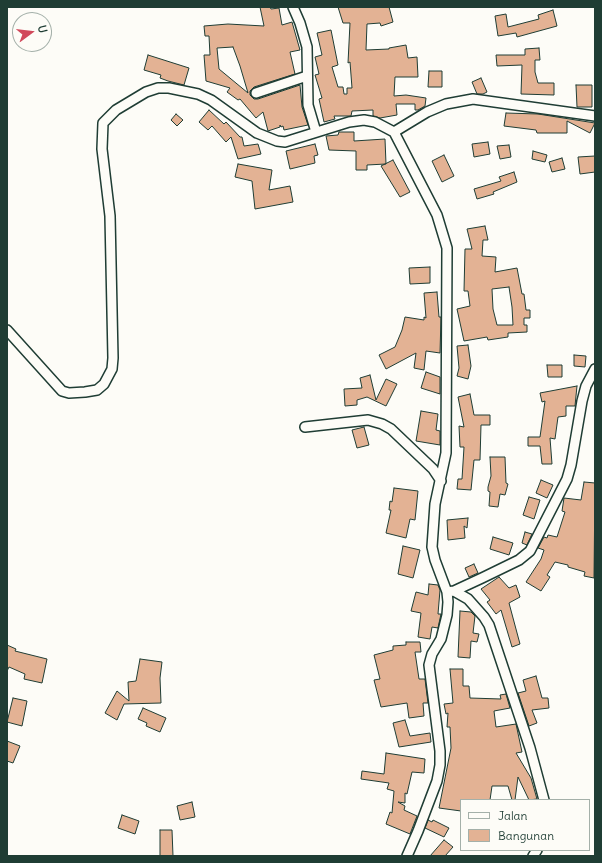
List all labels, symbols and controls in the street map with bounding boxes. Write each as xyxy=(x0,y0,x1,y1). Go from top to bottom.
north arrow xyxy=(12,12,52,52)
text: U xyxy=(35,24,50,35)
legend xyxy=(460,799,590,851)
text: Jalan xyxy=(498,808,527,823)
text: Bangunan xyxy=(498,828,554,843)

